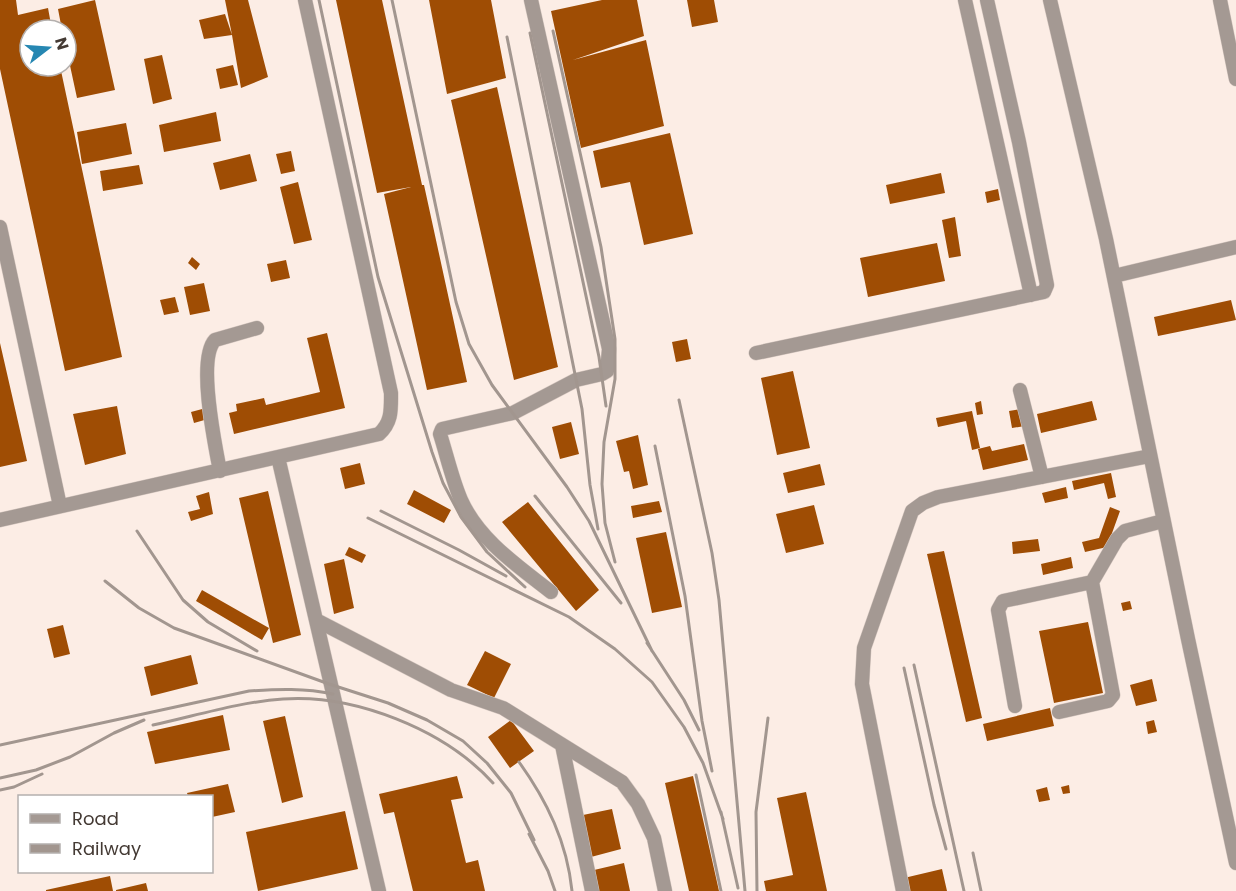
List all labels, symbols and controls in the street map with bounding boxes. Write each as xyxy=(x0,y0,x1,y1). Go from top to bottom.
north arrow xyxy=(18,18,78,78)
text: N xyxy=(49,35,75,53)
legend xyxy=(18,795,213,873)
text: Road xyxy=(72,806,119,831)
text: Railway xyxy=(72,836,141,861)

